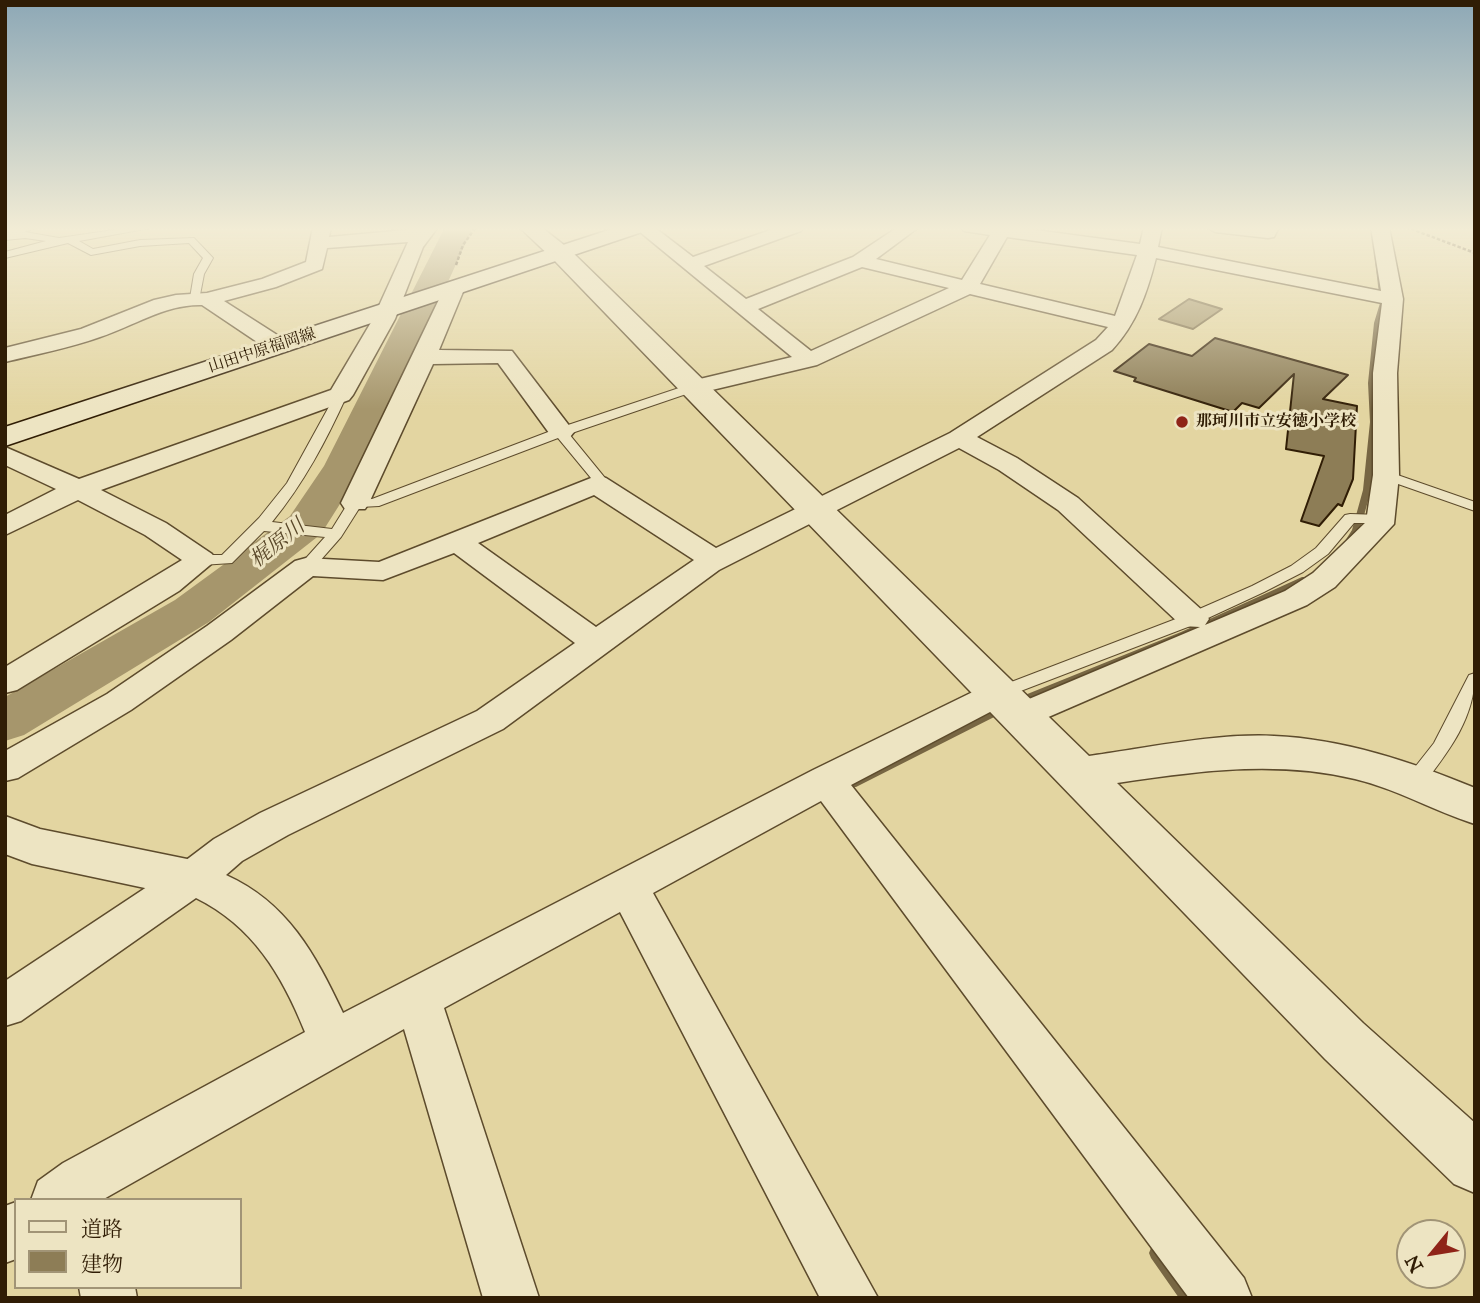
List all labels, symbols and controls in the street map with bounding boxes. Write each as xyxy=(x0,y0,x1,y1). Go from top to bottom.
street label: 山田中原福岡線 xyxy=(206,325,318,377)
place label: 那珂川市立安徳小学校 xyxy=(1196,412,1356,432)
marker: 那珂川市立安徳小学校 xyxy=(1174,414,1190,430)
water label: 梶原川 xyxy=(246,514,310,574)
legend xyxy=(14,1198,242,1289)
text: 道路 xyxy=(81,1216,123,1242)
north arrow xyxy=(1396,1219,1466,1289)
text: 建物 xyxy=(81,1251,123,1277)
text: N xyxy=(1400,1251,1428,1276)

